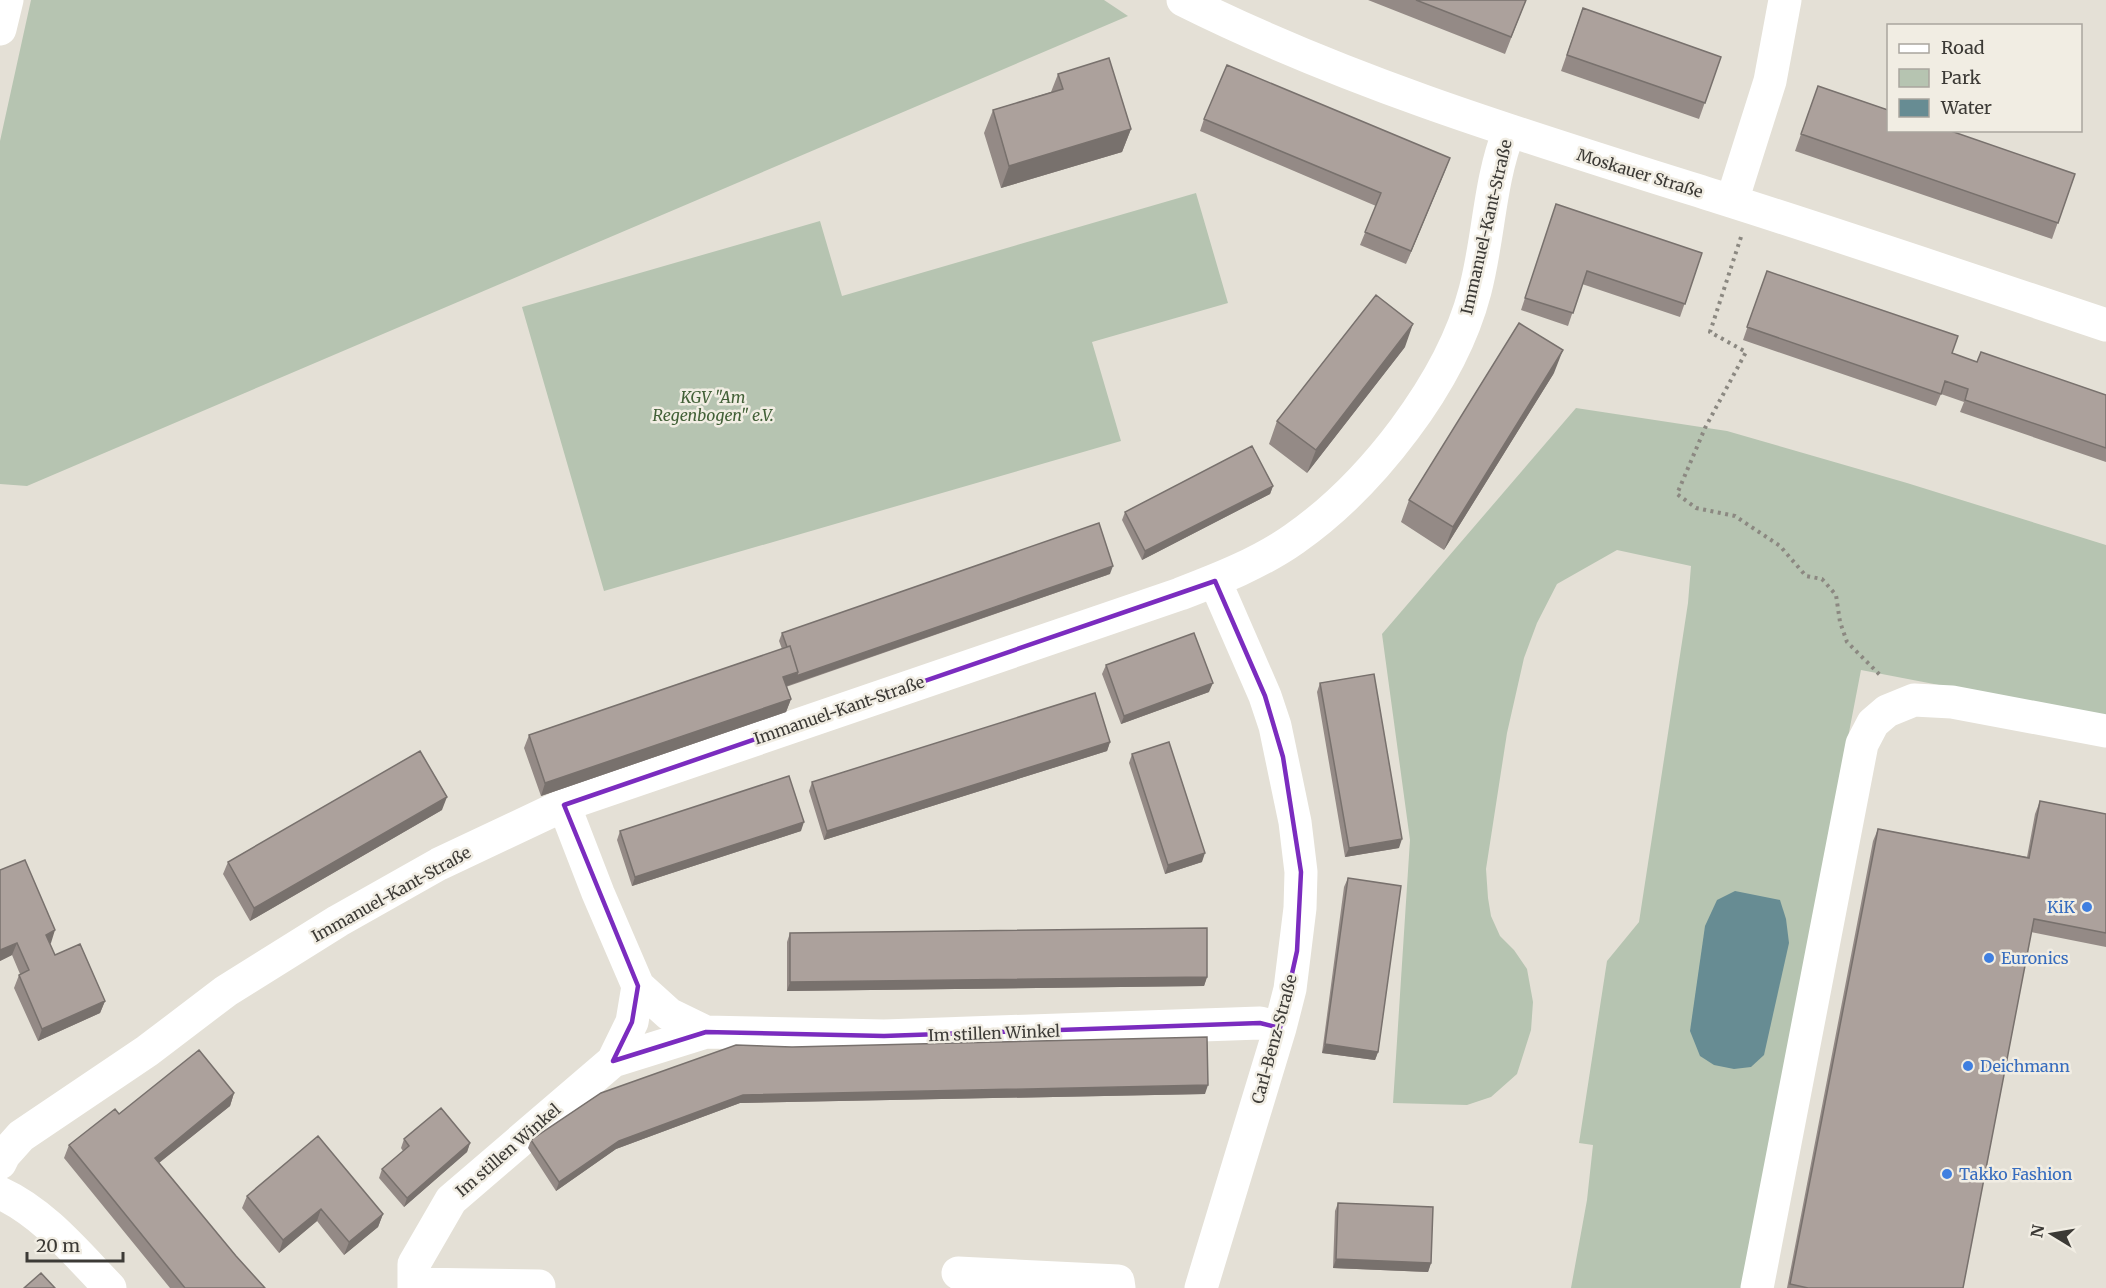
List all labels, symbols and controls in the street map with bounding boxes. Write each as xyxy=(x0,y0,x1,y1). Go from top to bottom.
legend xyxy=(1887,24,2082,132)
text: Road xyxy=(1941,36,1985,59)
text: Park xyxy=(1941,66,1982,89)
text: Water xyxy=(1940,96,1992,119)
street label: Immanuel-Kant-Straße xyxy=(1456,138,1516,316)
street label: Moskauer Straße xyxy=(1575,144,1705,202)
park label: KGV "Am Regenbogen" e.V. xyxy=(653,387,773,425)
street label: Immanuel-Kant-Straße xyxy=(751,671,927,749)
street label: Immanuel-Kant-Straße xyxy=(308,842,474,946)
place label: KiK xyxy=(2047,897,2076,917)
marker: KiK xyxy=(2080,900,2094,914)
place label: Euronics xyxy=(2001,948,2069,968)
marker: Euronics xyxy=(1982,951,1996,965)
street label: Carl-Benz-Straße xyxy=(1247,972,1301,1106)
street label: Im stillen Winkel xyxy=(928,1021,1060,1045)
place label: Deichmann xyxy=(1980,1056,2070,1076)
marker: Deichmann xyxy=(1961,1059,1975,1073)
street label: Im stillen Winkel xyxy=(452,1099,564,1201)
place label: Takko Fashion xyxy=(1959,1164,2073,1184)
marker: Takko Fashion xyxy=(1940,1167,1954,1181)
north arrow xyxy=(2022,1204,2082,1264)
text: N xyxy=(2026,1223,2048,1239)
scale bar xyxy=(27,1225,123,1263)
text: 20 m xyxy=(36,1234,80,1257)

